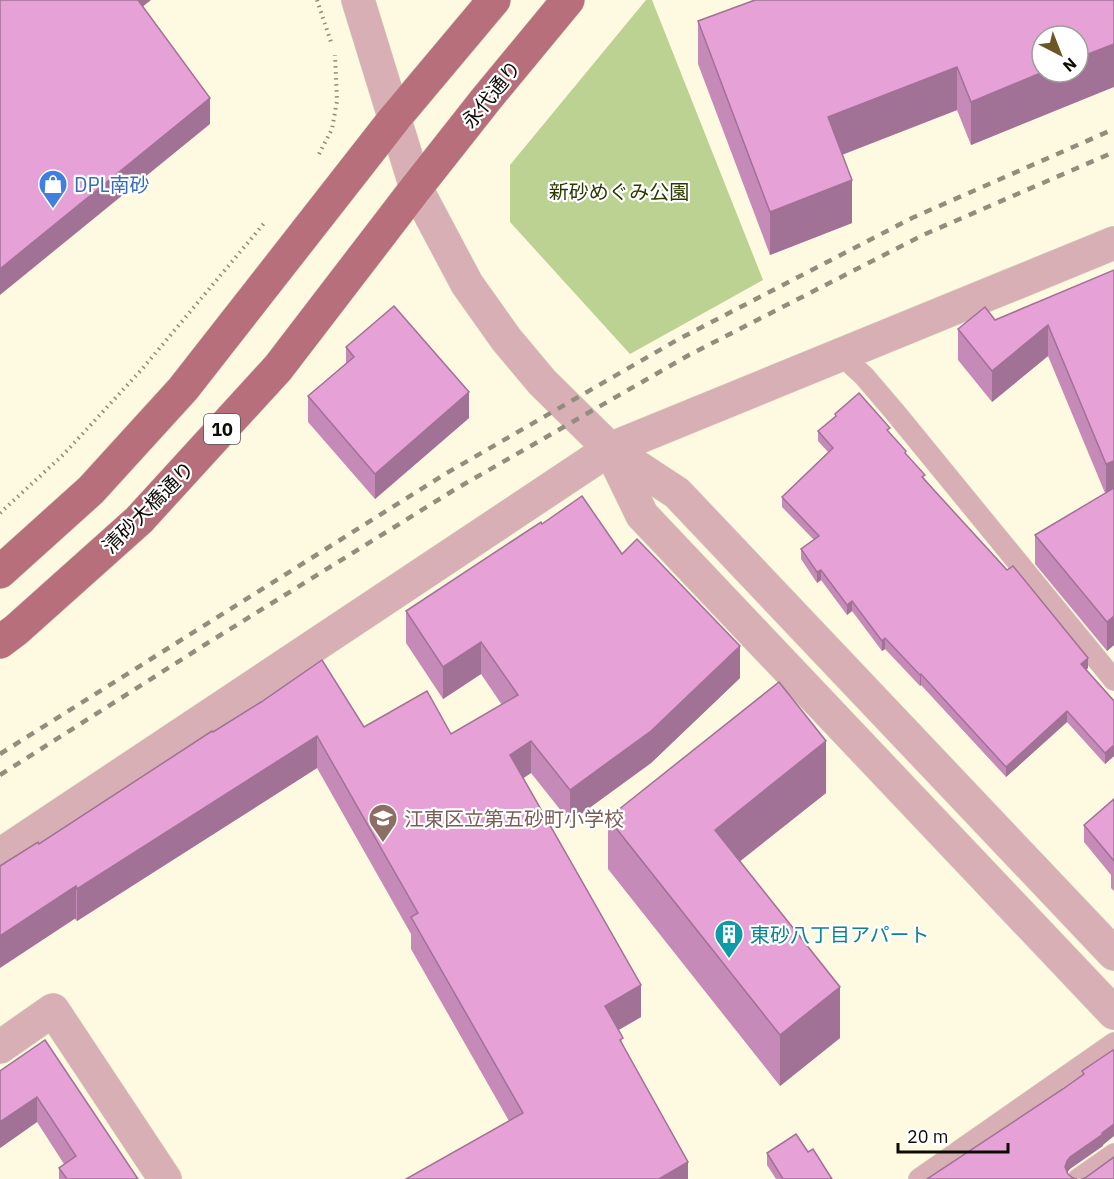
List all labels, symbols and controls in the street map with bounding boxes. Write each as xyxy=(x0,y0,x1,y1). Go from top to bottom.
north arrow xyxy=(1030,24,1090,84)
street label: 永代通り xyxy=(455,54,527,134)
text: N xyxy=(1059,54,1081,76)
shop icon: DPL南砂 xyxy=(37,168,69,210)
place label: DPL南砂 xyxy=(74,171,150,198)
park label: 新砂めぐみ公園 xyxy=(549,178,689,205)
road number: 10 xyxy=(204,414,240,444)
street label: 清砂大橋通り xyxy=(96,455,200,559)
school or university icon: 江東区立第五砂町小学校 xyxy=(367,802,399,844)
place label: 江東区立第五砂町小学校 xyxy=(404,805,624,832)
building icon: 東砂八丁目アパート xyxy=(713,918,745,960)
place label: 東砂八丁目アパート xyxy=(750,921,930,948)
scale bar xyxy=(898,1116,1008,1154)
text: 20 m xyxy=(907,1125,949,1148)

